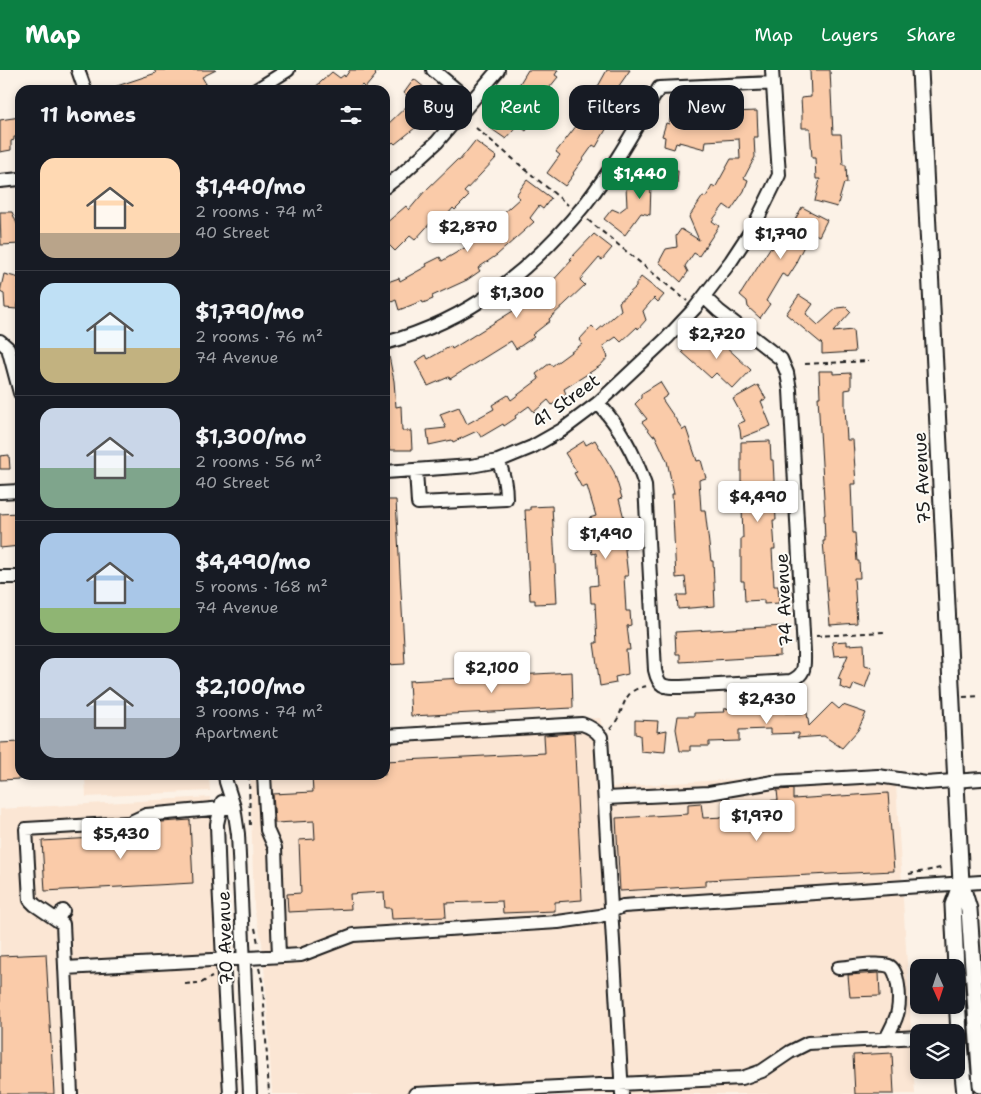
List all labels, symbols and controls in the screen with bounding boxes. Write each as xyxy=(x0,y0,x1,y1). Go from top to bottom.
text: Map xyxy=(25,19,81,51)
text: Map xyxy=(755,23,793,47)
text: Layers xyxy=(821,23,878,47)
text: Share xyxy=(906,23,956,47)
chip: Buy xyxy=(405,85,472,130)
chip: Rent xyxy=(482,85,559,130)
chip: Filters xyxy=(569,85,659,130)
chip: New xyxy=(669,85,744,130)
text: 11 homes xyxy=(40,101,136,129)
icon: filters xyxy=(337,101,365,129)
pin: $1,440 xyxy=(599,158,681,200)
text: $1,440 xyxy=(613,163,667,184)
text: $1,440/mo xyxy=(195,173,306,201)
icon: home xyxy=(80,178,140,238)
text: 2 rooms · 74 m² xyxy=(195,201,323,222)
pin: $2,870 xyxy=(427,210,509,253)
text: $2,870 xyxy=(438,216,498,237)
pin: $1,790 xyxy=(740,218,822,260)
text: 40 Street xyxy=(195,222,270,243)
text: $1,790 xyxy=(754,223,808,244)
pin: $1,300 xyxy=(476,276,558,319)
text: $1,300 xyxy=(490,282,544,303)
text: $1,790/mo xyxy=(195,298,305,326)
icon: home xyxy=(80,303,140,363)
pin: $2,720 xyxy=(676,318,758,360)
text: $2,720 xyxy=(689,323,745,344)
text: 2 rooms · 76 m² xyxy=(195,326,323,347)
text: 74 Avenue xyxy=(195,347,279,368)
street label: 41 Street xyxy=(527,368,605,434)
text: $1,300/mo xyxy=(195,423,307,451)
icon: home xyxy=(80,428,140,488)
street label: 75 Avenue xyxy=(908,431,936,525)
text: 2 rooms · 56 m² xyxy=(195,451,322,472)
text: 40 Street xyxy=(195,472,270,493)
pin: $4,490 xyxy=(717,480,799,523)
text: $4,490 xyxy=(729,486,787,507)
pin: $1,490 xyxy=(565,518,647,560)
text: $1,490 xyxy=(579,523,633,544)
text: $4,490/mo xyxy=(195,548,311,576)
street label: 74 Avenue xyxy=(770,552,798,648)
icon: home xyxy=(80,553,140,613)
text: 5 rooms · 168 m² xyxy=(195,576,328,597)
text: 74 Avenue xyxy=(195,597,279,618)
pin: $2,100 xyxy=(451,652,533,694)
text: $2,100 xyxy=(465,657,519,678)
text: $2,100/mo xyxy=(195,673,305,701)
icon: home xyxy=(80,678,140,738)
pin: $2,430 xyxy=(726,682,808,725)
text: $2,430 xyxy=(738,688,796,709)
text: 3 rooms · 74 m² xyxy=(195,701,323,722)
text: Apartment xyxy=(195,722,278,743)
pin: $1,970 xyxy=(716,800,798,842)
text: $1,970 xyxy=(731,805,783,826)
pin: $5,430 xyxy=(80,818,162,860)
text: $5,430 xyxy=(93,823,149,844)
street label: 70 Avenue xyxy=(211,890,239,986)
north arrow xyxy=(910,959,965,1014)
map controls xyxy=(910,959,965,1079)
button: layers xyxy=(910,1024,965,1079)

